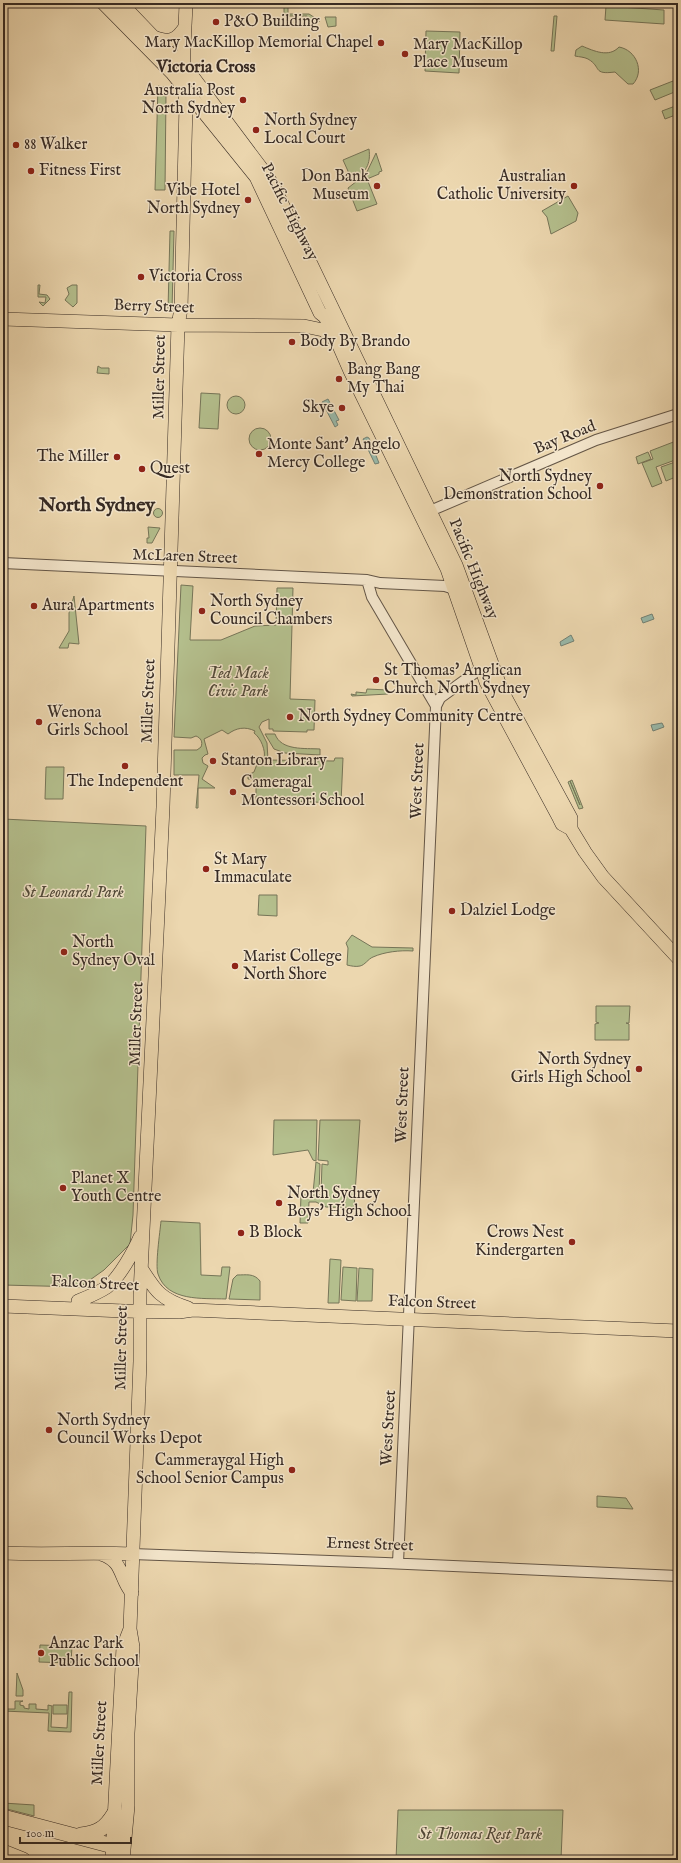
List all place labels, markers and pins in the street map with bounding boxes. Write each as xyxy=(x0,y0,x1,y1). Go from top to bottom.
place label: P&O Building xyxy=(224,12,320,32)
marker: P&O Building xyxy=(211,17,221,27)
place label: Mary MacKillop Memorial Chapel xyxy=(145,33,374,53)
place label: Mary MacKillop Place Museum xyxy=(413,35,523,73)
marker: Mary MacKillop Memorial Chapel xyxy=(376,38,386,48)
marker: Mary MacKillop Place Museum xyxy=(400,49,410,59)
place label: Australia Post North Sydney xyxy=(142,81,236,119)
marker: Australia Post North Sydney xyxy=(238,95,248,105)
place label: North Sydney Local Court xyxy=(264,111,357,149)
marker: North Sydney Local Court xyxy=(251,125,261,135)
place label: 88 Walker xyxy=(24,135,87,155)
marker: 88 Walker xyxy=(11,140,21,150)
place label: Fitness First xyxy=(39,161,121,181)
marker: Fitness First xyxy=(26,166,36,176)
place label: Don Bank Museum xyxy=(301,167,369,205)
place label: Australian Catholic University xyxy=(437,167,566,205)
place label: Vibe Hotel North Sydney xyxy=(147,181,241,219)
marker: Don Bank Museum xyxy=(372,181,382,191)
marker: Australian Catholic University xyxy=(569,181,579,191)
marker: Vibe Hotel North Sydney xyxy=(243,195,253,205)
place label: Victoria Cross xyxy=(148,267,243,287)
marker: Victoria Cross xyxy=(136,272,146,282)
place label: Body By Brando xyxy=(300,332,410,352)
marker: Body By Brando xyxy=(287,337,297,347)
place label: Bang Bang My Thai xyxy=(347,360,420,398)
marker: Bang Bang My Thai xyxy=(334,374,344,384)
place label: Skye xyxy=(302,398,334,418)
marker: Skye xyxy=(337,403,347,413)
place label: Monte Sant' Angelo Mercy College xyxy=(267,435,401,473)
place label: The Miller xyxy=(37,447,109,467)
marker: Monte Sant' Angelo Mercy College xyxy=(254,449,264,459)
marker: The Miller xyxy=(112,452,122,462)
place label: Quest xyxy=(150,459,190,479)
marker: Quest xyxy=(137,464,147,474)
place label: North Sydney Demonstration School xyxy=(443,467,593,505)
marker: North Sydney Demonstration School xyxy=(595,481,605,491)
place label: North Sydney Council Chambers xyxy=(210,592,333,630)
place label: Aura Apartments xyxy=(41,596,155,616)
marker: Aura Apartments xyxy=(29,601,39,611)
marker: North Sydney Council Chambers xyxy=(197,606,207,616)
place label: St Thomas' Anglican Church North Sydney xyxy=(384,661,530,699)
marker: St Thomas' Anglican Church North Sydney xyxy=(371,675,381,685)
place label: Wenona Girls School xyxy=(47,703,129,741)
place label: North Sydney Community Centre xyxy=(298,707,523,727)
marker: North Sydney Community Centre xyxy=(285,712,295,722)
marker: Wenona Girls School xyxy=(34,717,44,727)
place label: Stanton Library xyxy=(221,751,327,771)
marker: Stanton Library xyxy=(208,756,218,766)
marker: The Independent xyxy=(120,761,130,771)
place label: The Independent xyxy=(67,772,184,792)
place label: Cameragal Montessori School xyxy=(241,773,365,811)
marker: Cameragal Montessori School xyxy=(228,787,238,797)
place label: St Mary Immaculate xyxy=(214,850,292,888)
marker: St Mary Immaculate xyxy=(201,864,211,874)
place label: Dalziel Lodge xyxy=(460,901,556,921)
marker: Dalziel Lodge xyxy=(447,906,457,916)
place label: North Sydney Oval xyxy=(72,933,156,971)
marker: North Sydney Oval xyxy=(59,947,69,957)
place label: Marist College North Shore xyxy=(243,947,342,985)
marker: Marist College North Shore xyxy=(230,961,240,971)
place label: North Sydney Girls High School xyxy=(511,1050,632,1088)
marker: North Sydney Girls High School xyxy=(634,1064,644,1074)
place label: Planet X Youth Centre xyxy=(71,1169,161,1207)
marker: Planet X Youth Centre xyxy=(58,1183,68,1193)
place label: North Sydney Boys' High School xyxy=(287,1184,412,1222)
marker: North Sydney Boys' High School xyxy=(274,1198,284,1208)
place label: B Block xyxy=(249,1223,302,1243)
place label: Crows Nest Kindergarten xyxy=(475,1223,565,1261)
marker: B Block xyxy=(236,1228,246,1238)
marker: Crows Nest Kindergarten xyxy=(567,1237,577,1247)
place label: North Sydney Council Works Depot xyxy=(57,1411,203,1449)
marker: North Sydney Council Works Depot xyxy=(44,1425,54,1435)
place label: Cammeraygal High School Senior Campus xyxy=(136,1451,284,1489)
marker: Cammeraygal High School Senior Campus xyxy=(287,1465,297,1475)
place label: Anzac Park Public School xyxy=(48,1634,140,1672)
marker: Anzac Park Public School xyxy=(36,1648,46,1658)

